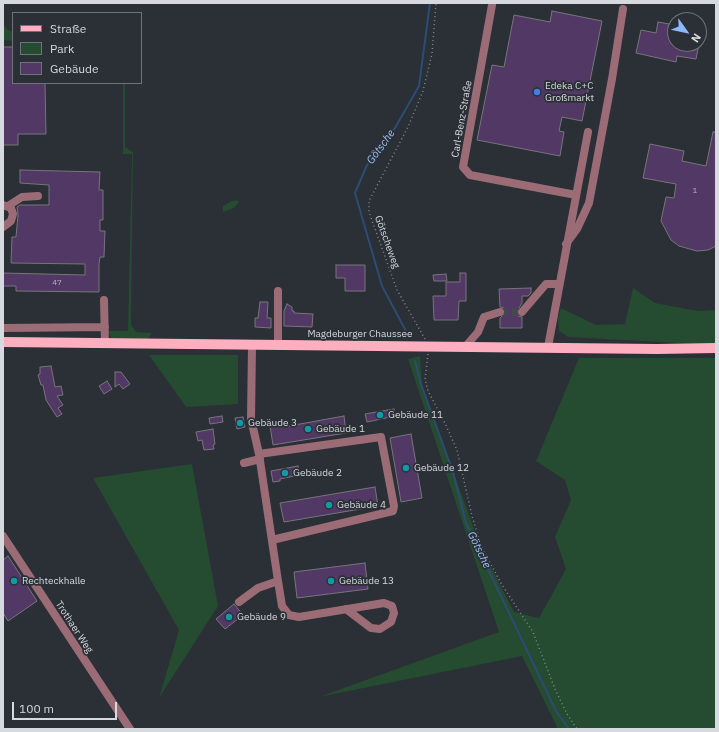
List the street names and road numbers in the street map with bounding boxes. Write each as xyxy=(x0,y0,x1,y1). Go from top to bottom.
street label: Carl-Benz-Straße xyxy=(449,80,475,158)
street label: Götscheweg xyxy=(372,214,402,270)
street label: Magdeburger Chaussee xyxy=(307,328,413,340)
street label: Trothaer Weg xyxy=(53,599,95,655)

